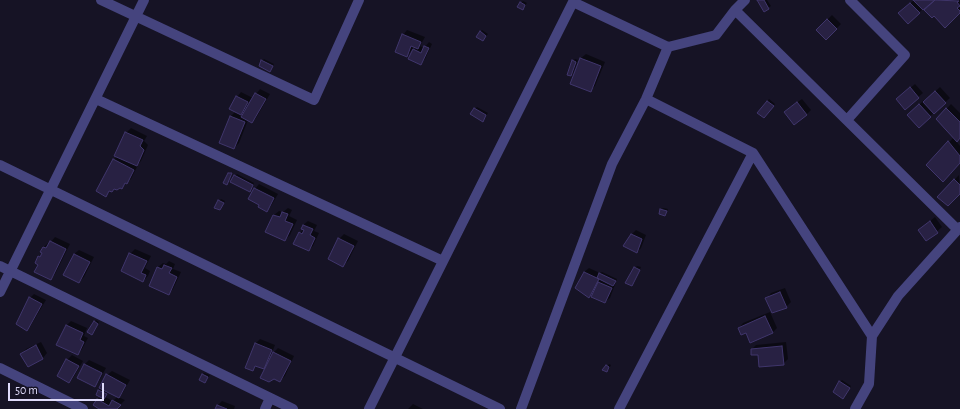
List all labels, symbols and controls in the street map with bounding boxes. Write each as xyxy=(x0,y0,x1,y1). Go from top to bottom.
scale bar xyxy=(10,375,106,401)
text: 50 m xyxy=(15,384,38,396)

